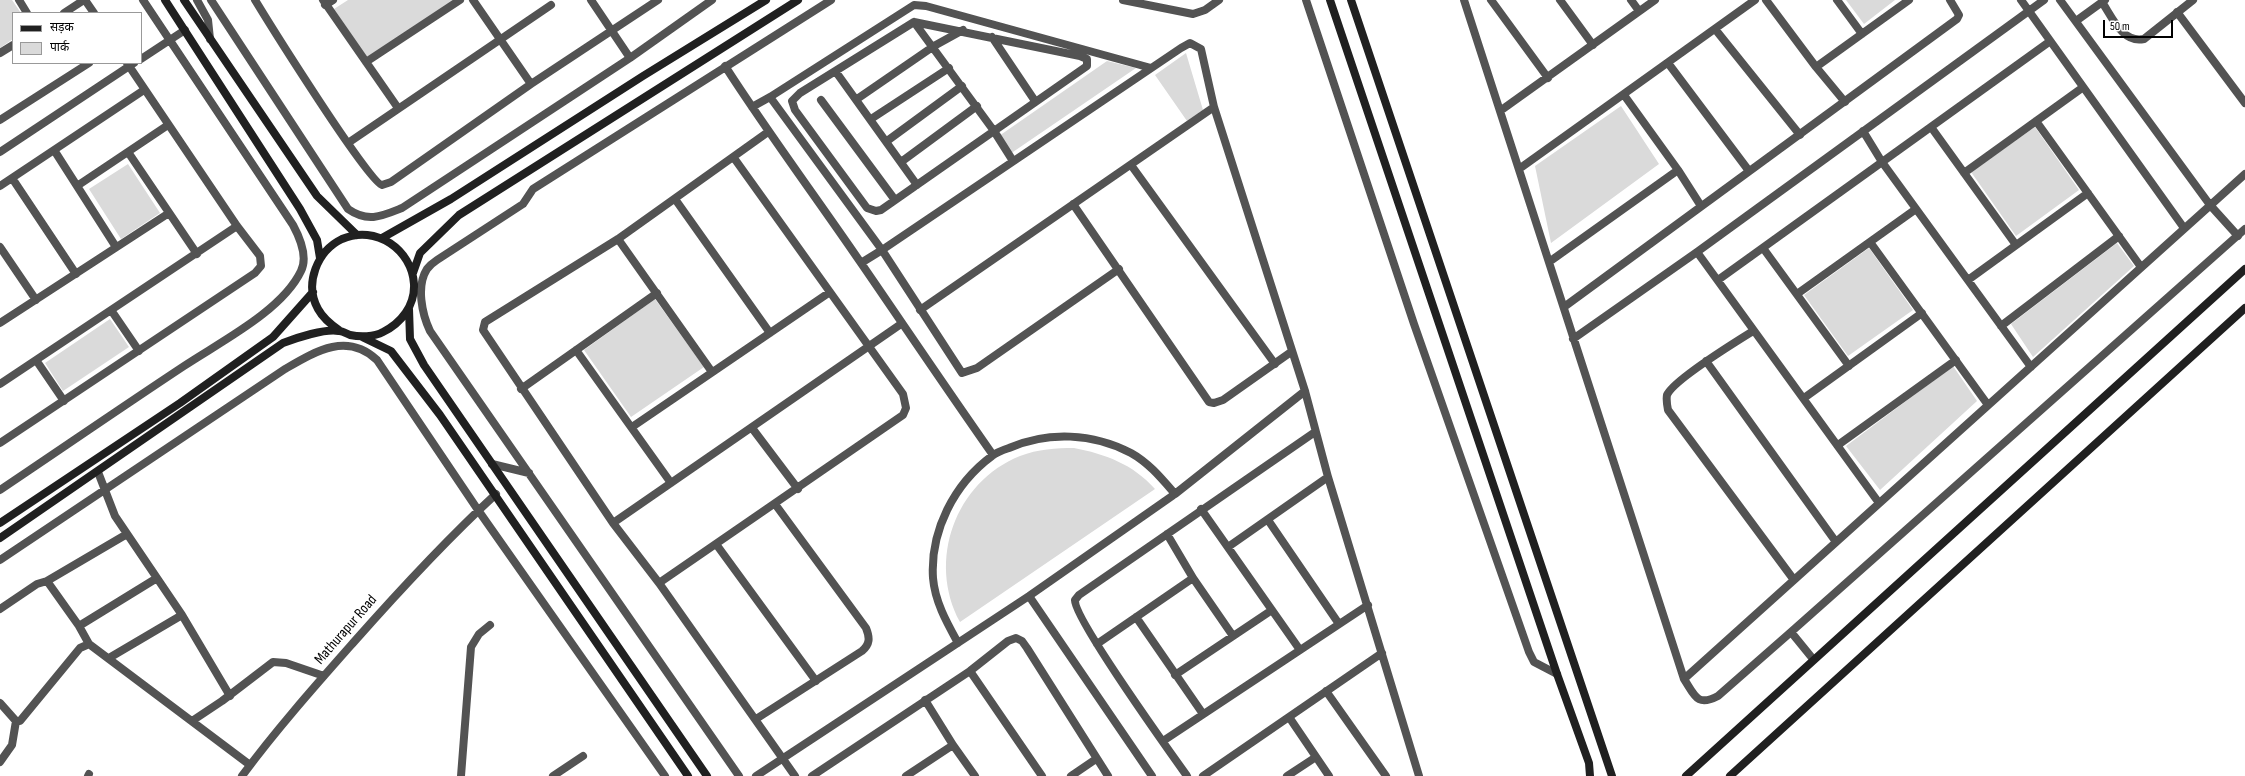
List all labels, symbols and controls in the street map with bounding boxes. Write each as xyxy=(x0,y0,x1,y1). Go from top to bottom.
legend xyxy=(12,12,142,64)
scale bar xyxy=(2105,12,2175,38)
text: 50 m xyxy=(2110,19,2130,34)
text: सड़क xyxy=(50,20,74,35)
text: पार्क xyxy=(50,40,69,55)
street label: Mathurapur Road xyxy=(311,592,381,668)

